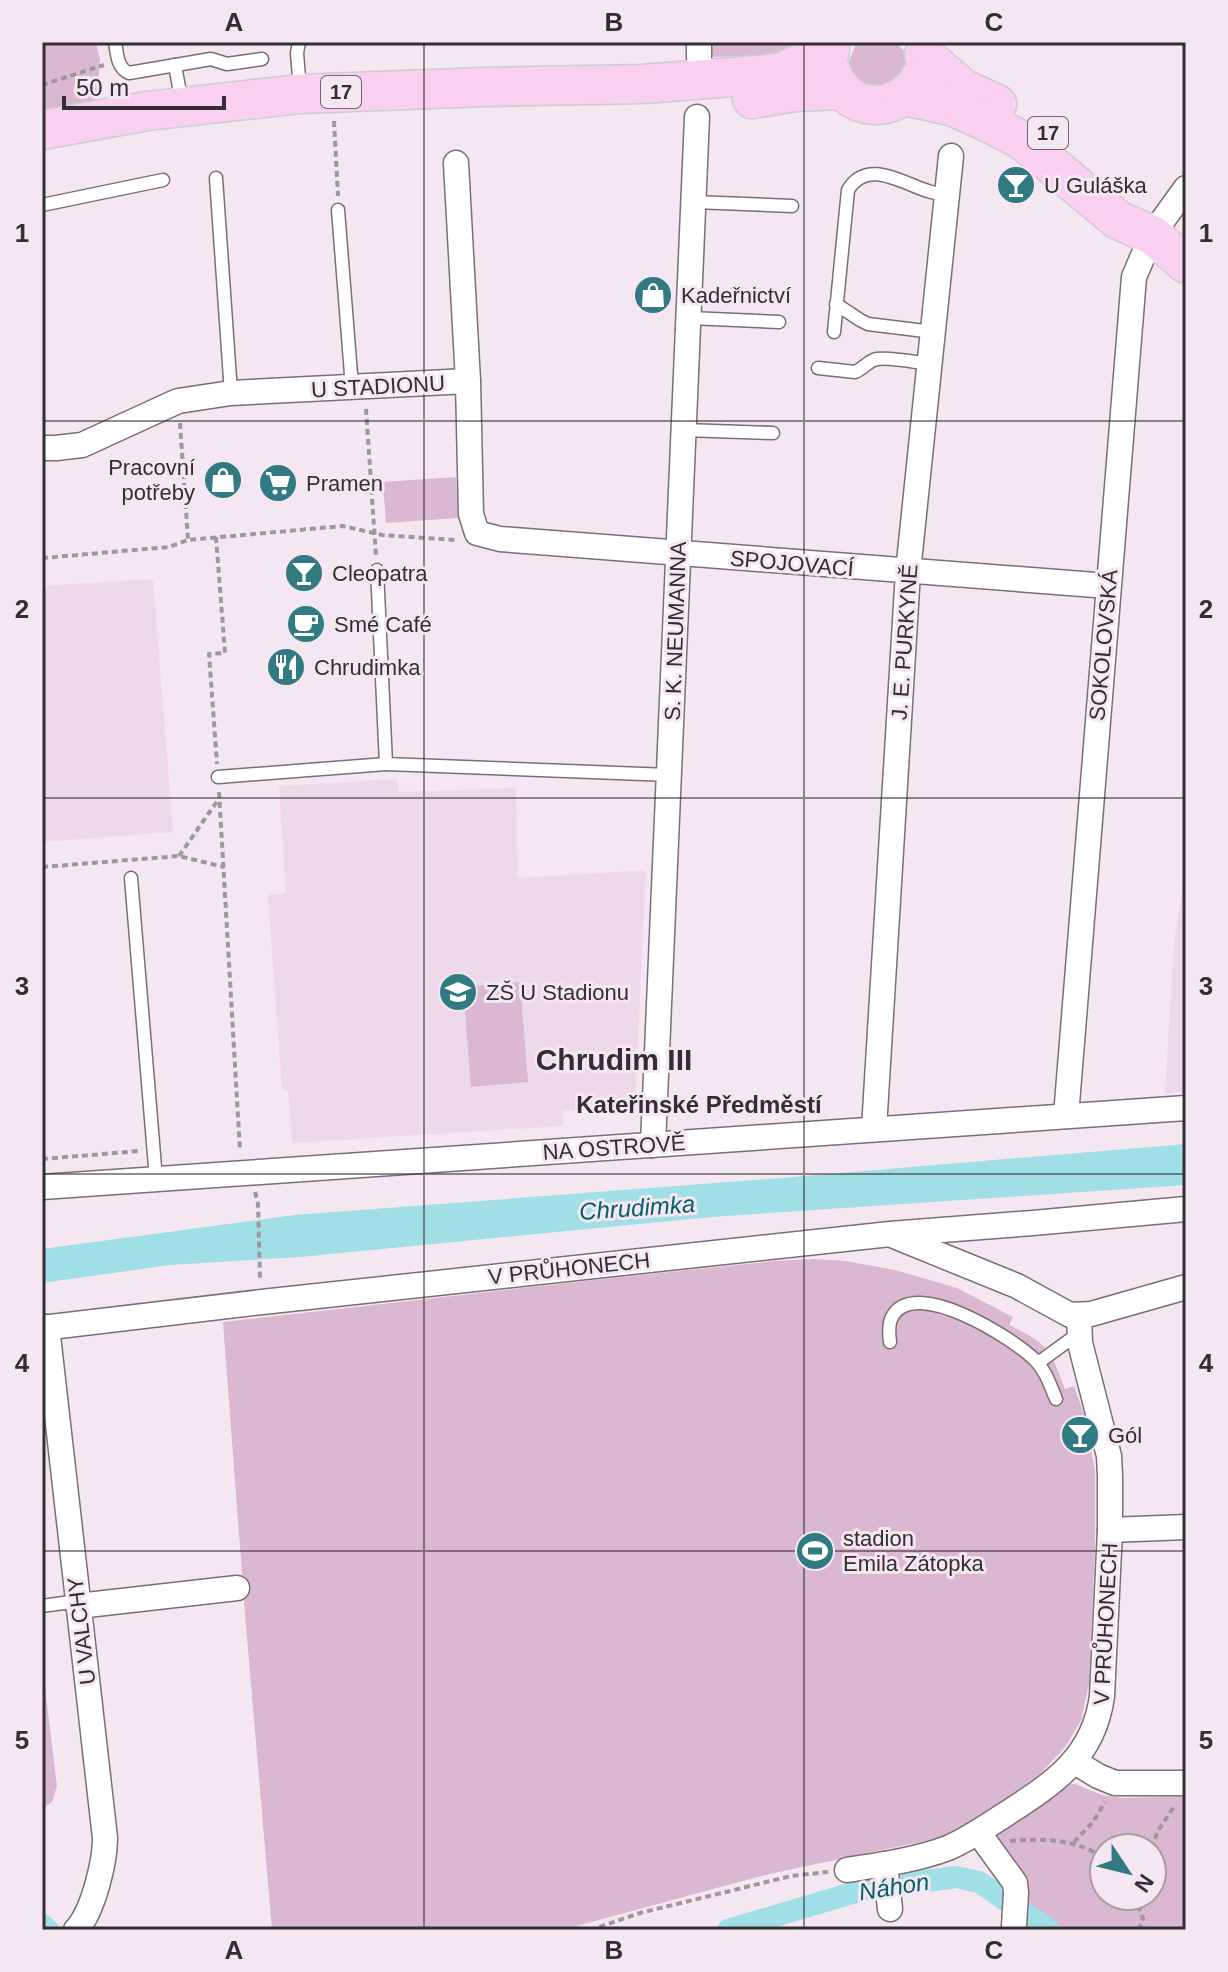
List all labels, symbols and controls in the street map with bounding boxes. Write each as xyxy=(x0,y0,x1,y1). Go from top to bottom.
text: A xyxy=(225,7,244,37)
text: B xyxy=(605,7,623,37)
text: C xyxy=(985,7,1004,37)
scale bar xyxy=(64,60,224,110)
text: 50 m xyxy=(76,74,129,101)
road number: 17 xyxy=(321,76,361,108)
road number: 17 xyxy=(1028,117,1068,149)
bar icon: U Guláška xyxy=(995,164,1037,206)
place label: U Guláška xyxy=(1044,173,1147,198)
text: 1 xyxy=(15,218,29,248)
text: 1 xyxy=(1199,218,1213,248)
shop icon: Kadeřnictví xyxy=(632,274,674,316)
place label: Kadeřnictví xyxy=(681,283,791,308)
street label: U STADIONU xyxy=(310,371,446,402)
place label: Pracovní potřeby xyxy=(108,455,195,505)
shop icon: Pracovní potřeby xyxy=(202,459,244,501)
supermarket icon: Pramen xyxy=(257,462,299,504)
place label: Pramen xyxy=(306,471,383,496)
street label: S. K. NEUMANNA xyxy=(660,540,691,721)
street label: SPOJOVACÍ xyxy=(729,546,856,581)
bar icon: Cleopatra xyxy=(283,552,325,594)
place label: Cleopatra xyxy=(332,561,428,586)
street label: J. E. PURKYNĚ xyxy=(887,563,922,721)
street label: SOKOLOVSKÁ xyxy=(1084,568,1123,722)
text: 2 xyxy=(15,594,29,624)
text: 2 xyxy=(1199,594,1213,624)
cafe icon: Smé Café xyxy=(285,603,327,645)
place label: Smé Café xyxy=(334,612,432,637)
restaurant icon: Chrudimka xyxy=(265,646,307,688)
place label: Chrudimka xyxy=(314,655,421,680)
text: 3 xyxy=(15,971,29,1001)
school or university icon: ZŠ U Stadionu xyxy=(437,971,479,1013)
text: 3 xyxy=(1199,971,1213,1001)
place label: ZŠ U Stadionu xyxy=(486,980,629,1005)
district label: Chrudim III xyxy=(536,1043,692,1076)
district label: Kateřinské Předměstí xyxy=(576,1091,823,1118)
street label: NA OSTROVĚ xyxy=(542,1130,686,1165)
water label: Chrudimka xyxy=(578,1190,696,1225)
street label: V PRŮHONECH xyxy=(487,1248,651,1289)
text: 4 xyxy=(15,1348,30,1378)
text: 4 xyxy=(1199,1348,1214,1378)
bar icon: Gól xyxy=(1059,1414,1101,1456)
place label: Gól xyxy=(1108,1423,1142,1448)
place label: stadion Emila Zátopka xyxy=(843,1526,984,1576)
sports icon: stadion Emila Zátopka xyxy=(794,1530,836,1572)
street label: V PRŮHONECH xyxy=(1089,1542,1122,1706)
street label: U VALCHY xyxy=(62,1575,101,1686)
text: 5 xyxy=(15,1725,29,1755)
text: 5 xyxy=(1199,1725,1213,1755)
north arrow xyxy=(1088,1832,1168,1912)
water label: Náhon xyxy=(857,1868,931,1905)
text: N xyxy=(1129,1870,1159,1897)
text: A xyxy=(225,1935,244,1965)
text: B xyxy=(605,1935,623,1965)
text: C xyxy=(985,1935,1004,1965)

